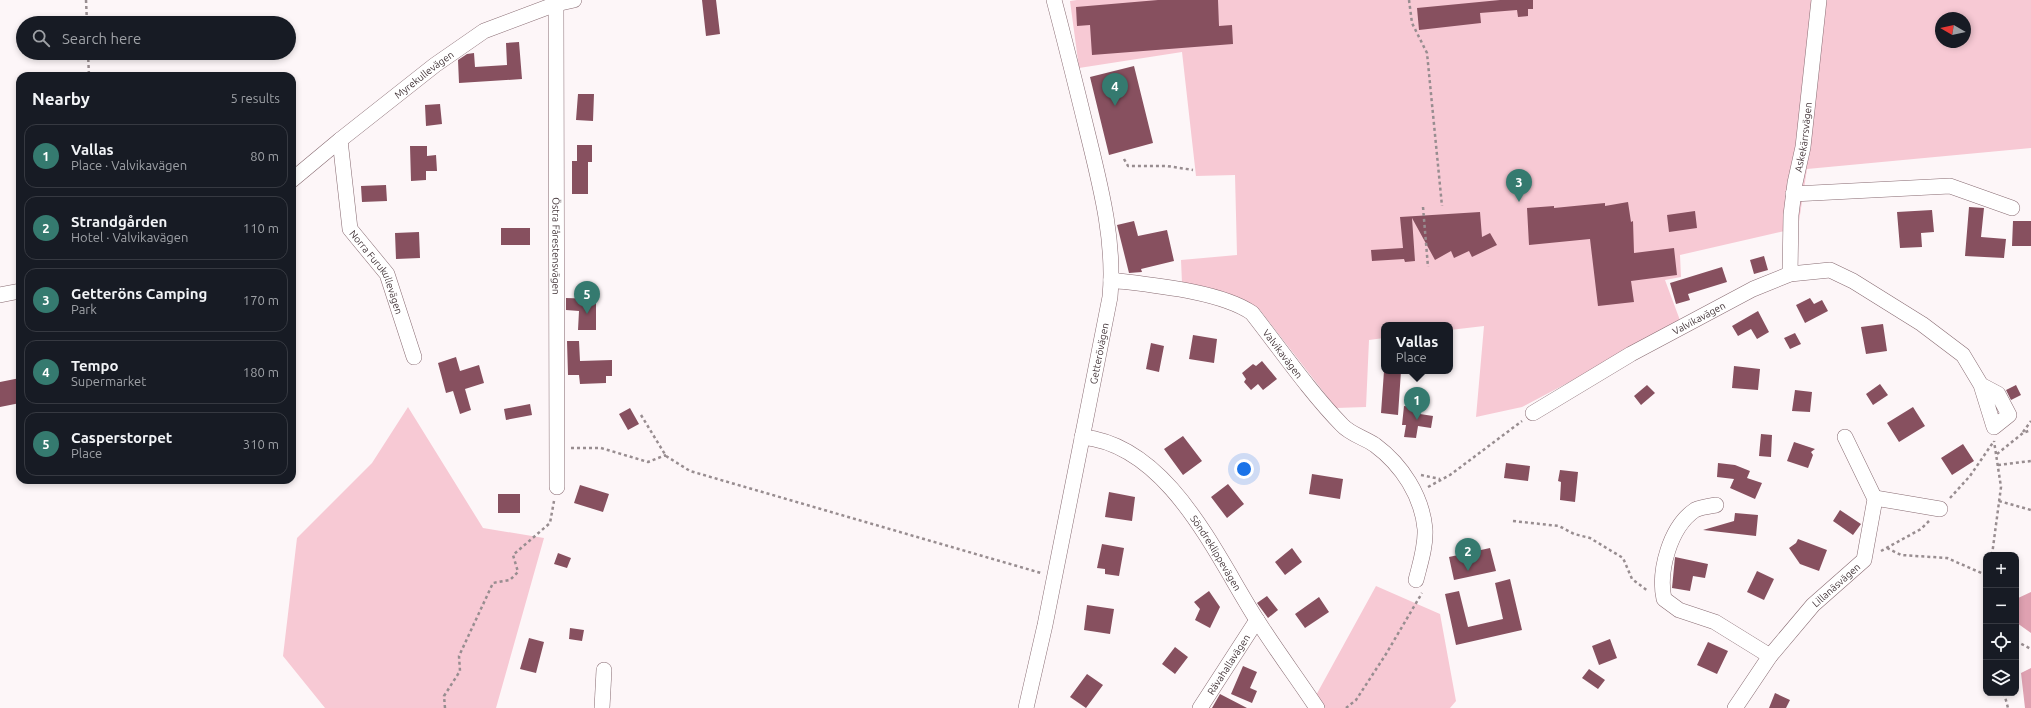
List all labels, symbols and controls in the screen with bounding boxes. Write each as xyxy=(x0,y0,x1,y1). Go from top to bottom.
north arrow xyxy=(1935,12,1971,48)
search box xyxy=(16,16,296,60)
icon: search xyxy=(30,27,52,49)
text: Search here xyxy=(62,30,141,47)
street label: Myrekullevägen xyxy=(392,49,456,101)
pin: 4 xyxy=(1102,73,1128,106)
text: Nearby xyxy=(32,89,90,108)
text: 5 results xyxy=(230,91,280,105)
street label: Askekärrsvägen xyxy=(1793,102,1814,173)
text: Vallas xyxy=(71,141,114,158)
text: 1 xyxy=(42,149,50,163)
text: 80 m xyxy=(250,149,279,163)
text: Place · Valvikavägen xyxy=(71,158,187,172)
pin: 3 xyxy=(1506,169,1532,202)
street label: Östra Fårestensvägen xyxy=(550,197,562,295)
text: Strandgården xyxy=(71,213,167,230)
text: 2 xyxy=(42,221,50,235)
text: 110 m xyxy=(243,221,279,235)
street label: Norra Furukullevägen xyxy=(347,228,405,315)
text: Hotel · Valvikavägen xyxy=(71,230,188,244)
pin: 5 xyxy=(574,281,600,314)
text: Getteröns Camping xyxy=(71,285,207,302)
text: 3 xyxy=(42,293,50,307)
text: 170 m xyxy=(243,293,279,307)
street label: Valvikavägen xyxy=(1670,300,1727,337)
text: Park xyxy=(71,302,97,316)
street label: Getterövägen xyxy=(1088,322,1111,385)
popup xyxy=(1381,322,1453,374)
street label: Valvikavägen xyxy=(1260,327,1305,381)
text: Vallas xyxy=(1396,333,1438,350)
text: Place xyxy=(1396,350,1427,364)
text: Tempo xyxy=(71,357,119,374)
text: 4 xyxy=(42,365,50,379)
text: 180 m xyxy=(243,365,279,379)
text: Supermarket xyxy=(71,374,146,388)
pin: 1 xyxy=(1404,387,1430,420)
text: Casperstorpet xyxy=(71,429,172,446)
text: 5 xyxy=(42,437,50,451)
text: 310 m xyxy=(243,437,279,451)
text: Place xyxy=(71,446,102,460)
your location xyxy=(1234,459,1254,479)
street label: Söndreklippevägen xyxy=(1188,513,1243,593)
pin: 2 xyxy=(1455,538,1481,571)
map controls xyxy=(1983,552,2019,696)
button: + xyxy=(1983,552,2019,588)
street label: Lillanäsvägen xyxy=(1810,561,1862,609)
button: − xyxy=(1983,588,2019,624)
button: locate xyxy=(1983,624,2019,660)
street label: Rävahallavägen xyxy=(1205,632,1252,697)
button: layers xyxy=(1983,660,2019,696)

